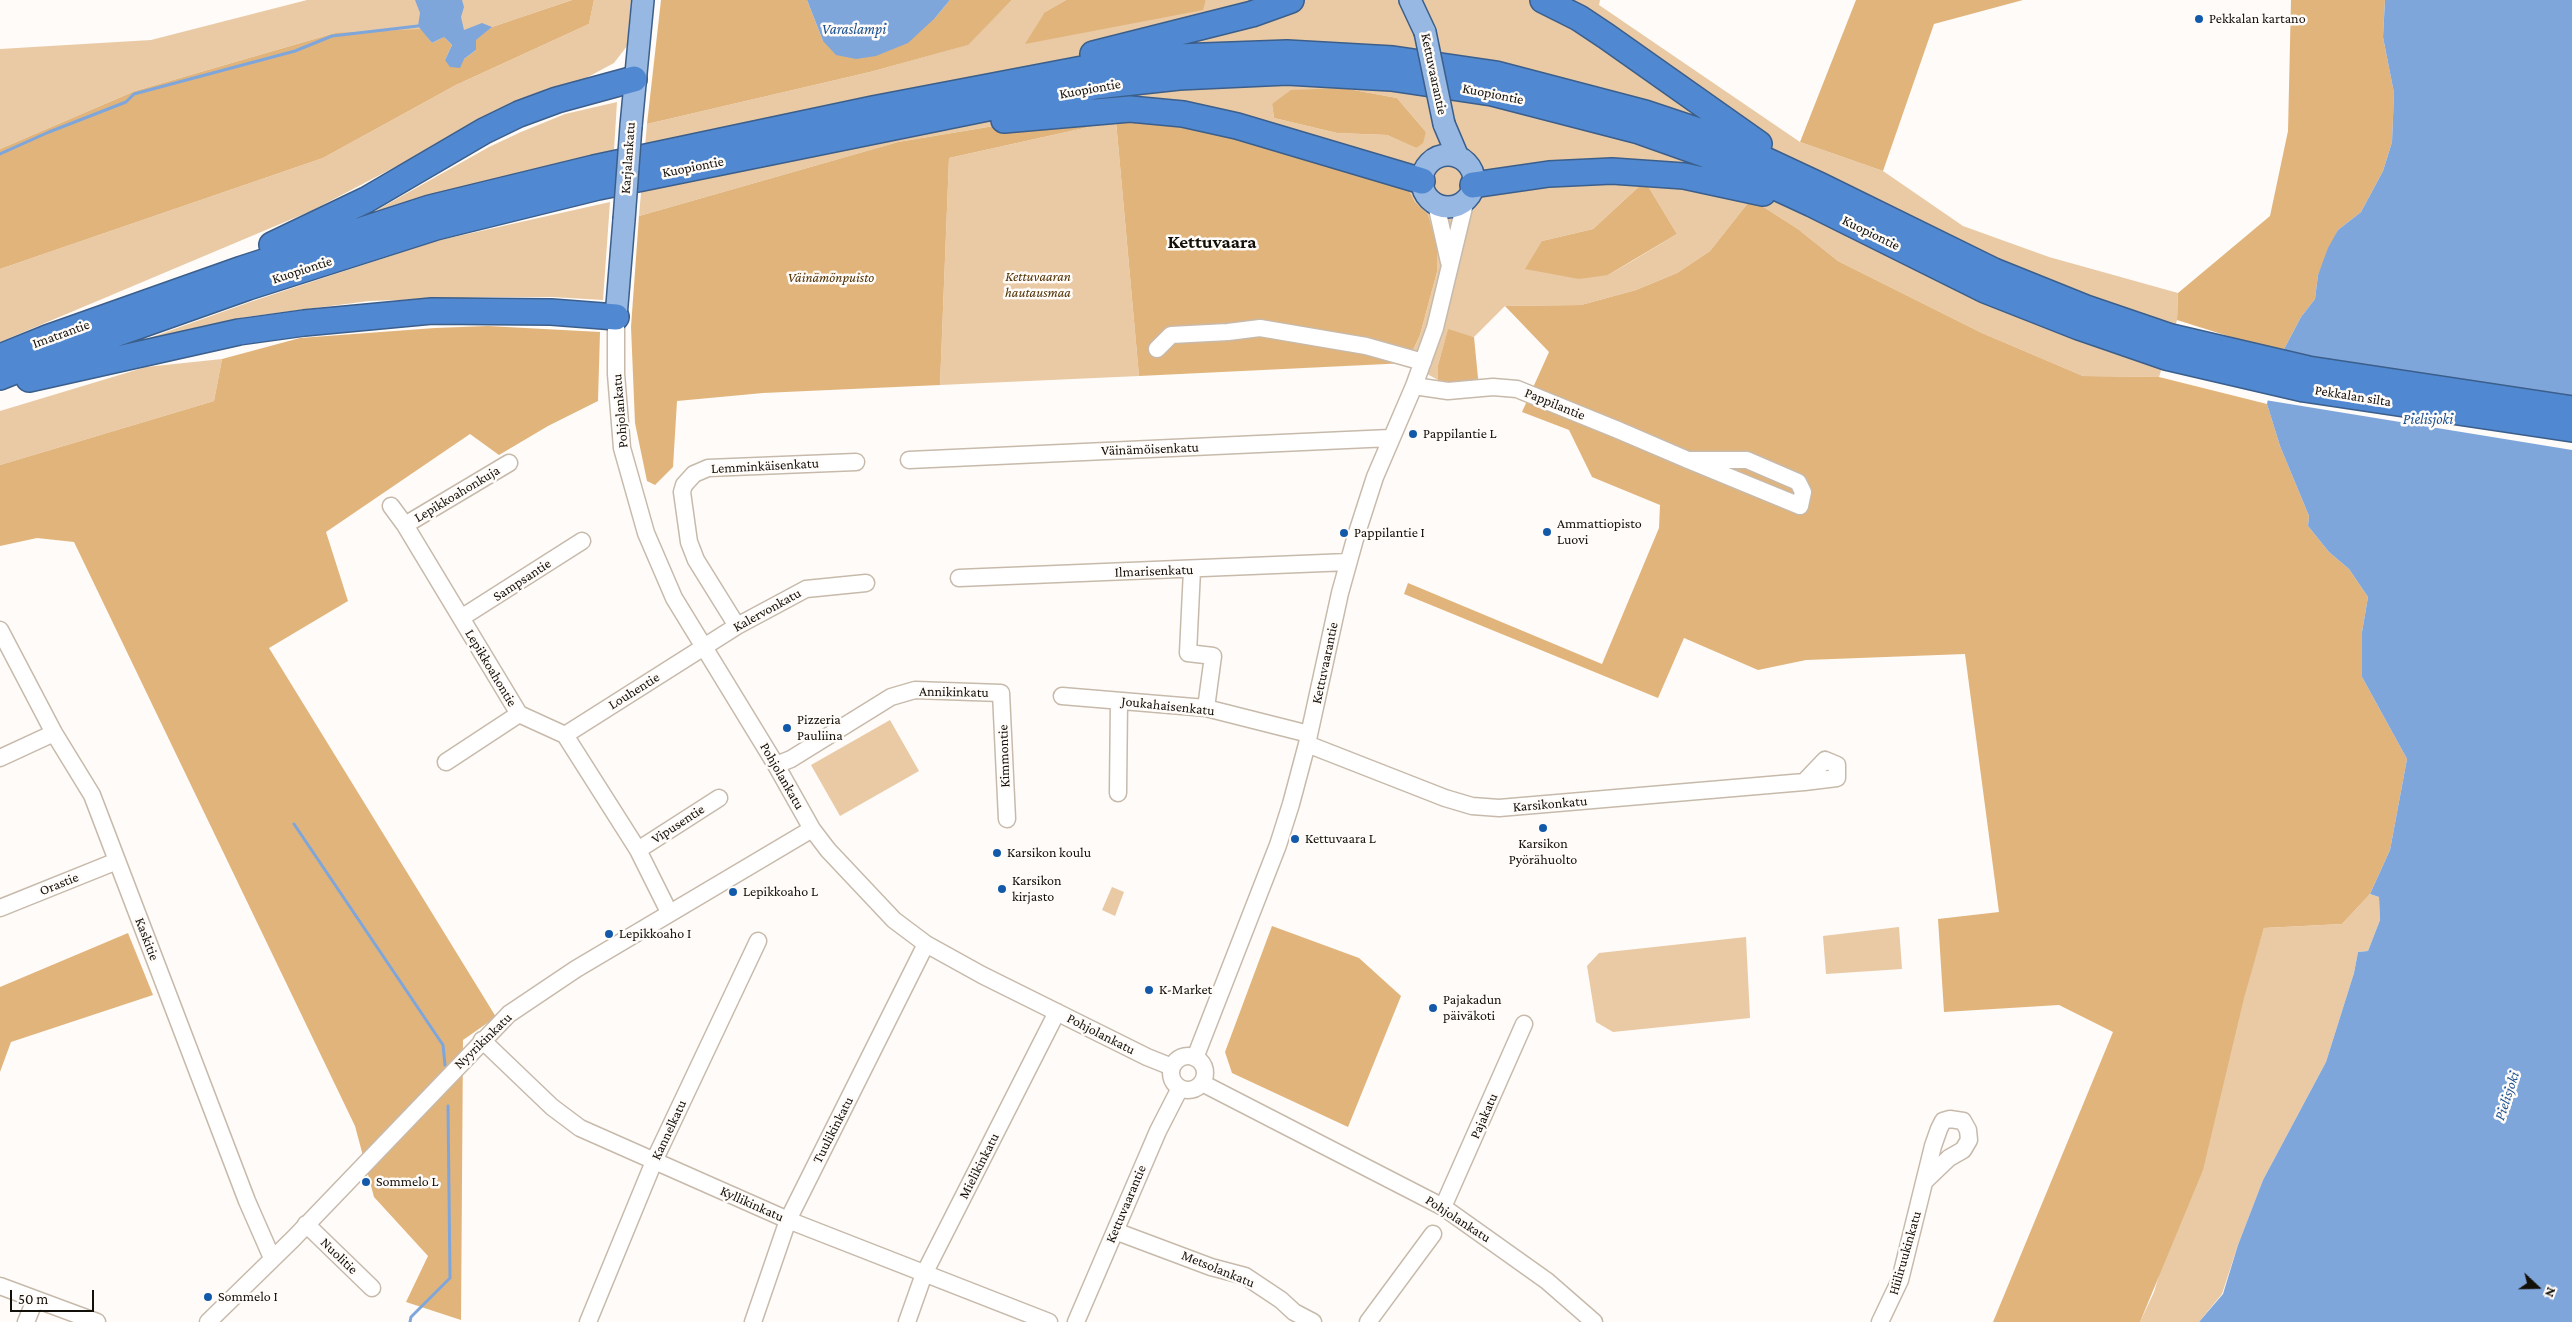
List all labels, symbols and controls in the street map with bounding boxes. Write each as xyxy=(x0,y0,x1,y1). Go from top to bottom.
place label: Pekkalan kartano xyxy=(2209,11,2306,27)
marker: Pekkalan kartano xyxy=(2193,13,2205,25)
water label: Varaslampi xyxy=(822,20,886,38)
street label: Kettuvaarantie xyxy=(1417,32,1451,116)
street label: Kuopiontie xyxy=(1058,75,1122,103)
street label: Kuopiontie xyxy=(1461,80,1525,108)
street label: Karjalankatu xyxy=(617,121,639,195)
street label: Kuopiontie xyxy=(661,153,725,181)
street label: Kuopiontie xyxy=(1839,212,1903,254)
district label: Kettuvaara xyxy=(1167,231,1257,253)
street label: Kuopiontie xyxy=(270,252,334,288)
park label: Kettuvaaran hautausmaa xyxy=(1005,269,1071,302)
park label: Väinämönpuisto xyxy=(788,270,874,286)
street label: Imatrantie xyxy=(30,316,92,352)
street label: Pohjolankatu xyxy=(608,373,632,449)
street label: Pekkalan silta xyxy=(2314,382,2392,410)
street label: Pappilantie xyxy=(1522,384,1588,424)
water label: Pielisjoki xyxy=(2403,410,2453,428)
place label: Pappilantie L xyxy=(1423,426,1496,442)
marker: Pappilantie L xyxy=(1407,428,1419,440)
street label: Väinämöisenkatu xyxy=(1101,439,1199,459)
street label: Lemminkäisenkatu xyxy=(711,455,819,477)
street label: Lepikkoahonkuja xyxy=(411,462,503,526)
place label: Ammattiopisto Luovi xyxy=(1557,516,1642,548)
place label: Pappilantie I xyxy=(1354,525,1425,541)
marker: Ammattiopisto Luovi xyxy=(1541,526,1553,538)
marker: Pappilantie I xyxy=(1338,527,1350,539)
street label: Sampsantie xyxy=(490,555,554,605)
street label: Ilmarisenkatu xyxy=(1114,561,1194,581)
street label: Kalervonkatu xyxy=(730,584,804,636)
street label: Kettuvaarantie xyxy=(1308,621,1342,705)
street label: Lepikkoahontie xyxy=(461,626,521,710)
street label: Louhentie xyxy=(605,669,663,713)
street label: Annikinkatu xyxy=(919,683,989,701)
street label: Joukahaisenkatu xyxy=(1121,693,1215,719)
place label: Pizzeria Pauliina xyxy=(797,712,843,744)
marker: Pizzeria Pauliina xyxy=(781,722,793,734)
street label: Kimmontie xyxy=(995,724,1013,788)
street label: Pohjolankatu xyxy=(756,740,808,812)
street label: Karsikonkatu xyxy=(1512,792,1588,816)
street label: Vipusentie xyxy=(648,801,708,847)
marker: Karsikon Pyörähuolto xyxy=(1537,822,1549,834)
place label: Kettuvaara L xyxy=(1305,831,1376,847)
marker: Kettuvaara L xyxy=(1289,833,1301,845)
place label: Karsikon Pyörähuolto xyxy=(1509,836,1577,869)
place label: Karsikon koulu xyxy=(1007,845,1091,861)
marker: Karsikon koulu xyxy=(991,847,1003,859)
street label: Orastie xyxy=(37,869,81,899)
place label: Karsikon kirjasto xyxy=(1012,873,1061,906)
marker: Karsikon kirjasto xyxy=(996,883,1008,895)
place label: Lepikkoaho L xyxy=(743,884,818,900)
marker: Lepikkoaho L xyxy=(727,886,739,898)
street label: Kaskitie xyxy=(131,915,163,963)
place label: Lepikkoaho I xyxy=(619,926,691,942)
marker: Lepikkoaho I xyxy=(603,928,615,940)
place label: K-Market xyxy=(1159,982,1212,998)
marker: K-Market xyxy=(1143,984,1155,996)
place label: Pajakadun päiväkoti xyxy=(1443,992,1502,1024)
marker: Pajakadun päiväkoti xyxy=(1427,1002,1439,1014)
street label: Nyyrikinkatu xyxy=(451,1009,515,1073)
street label: Pohjolankatu xyxy=(1064,1010,1138,1058)
water label: Pielisjoki xyxy=(2491,1069,2523,1123)
street label: Pajakatu xyxy=(1466,1091,1502,1141)
street label: Tuulikinkatu xyxy=(809,1094,857,1166)
street label: Kannelkatu xyxy=(648,1097,690,1163)
street label: Mielikinkatu xyxy=(955,1130,1003,1202)
street label: Kettuvaarantie xyxy=(1102,1162,1150,1246)
place label: Sommelo L xyxy=(376,1174,438,1190)
marker: Sommelo L xyxy=(360,1176,372,1188)
street label: Kyllikinkatu xyxy=(718,1182,786,1226)
street label: Pohjolankatu xyxy=(1422,1192,1494,1246)
street label: Hiiliruukinkatu xyxy=(1885,1209,1925,1297)
street label: Nuolitie xyxy=(317,1234,361,1278)
street label: Metsolankatu xyxy=(1179,1247,1257,1291)
north arrow xyxy=(2512,1262,2562,1312)
scale bar xyxy=(12,1280,96,1312)
text: N xyxy=(2542,1285,2560,1300)
place label: Sommelo I xyxy=(218,1289,278,1305)
text: 50 m xyxy=(18,1291,48,1307)
marker: Sommelo I xyxy=(202,1291,214,1303)

